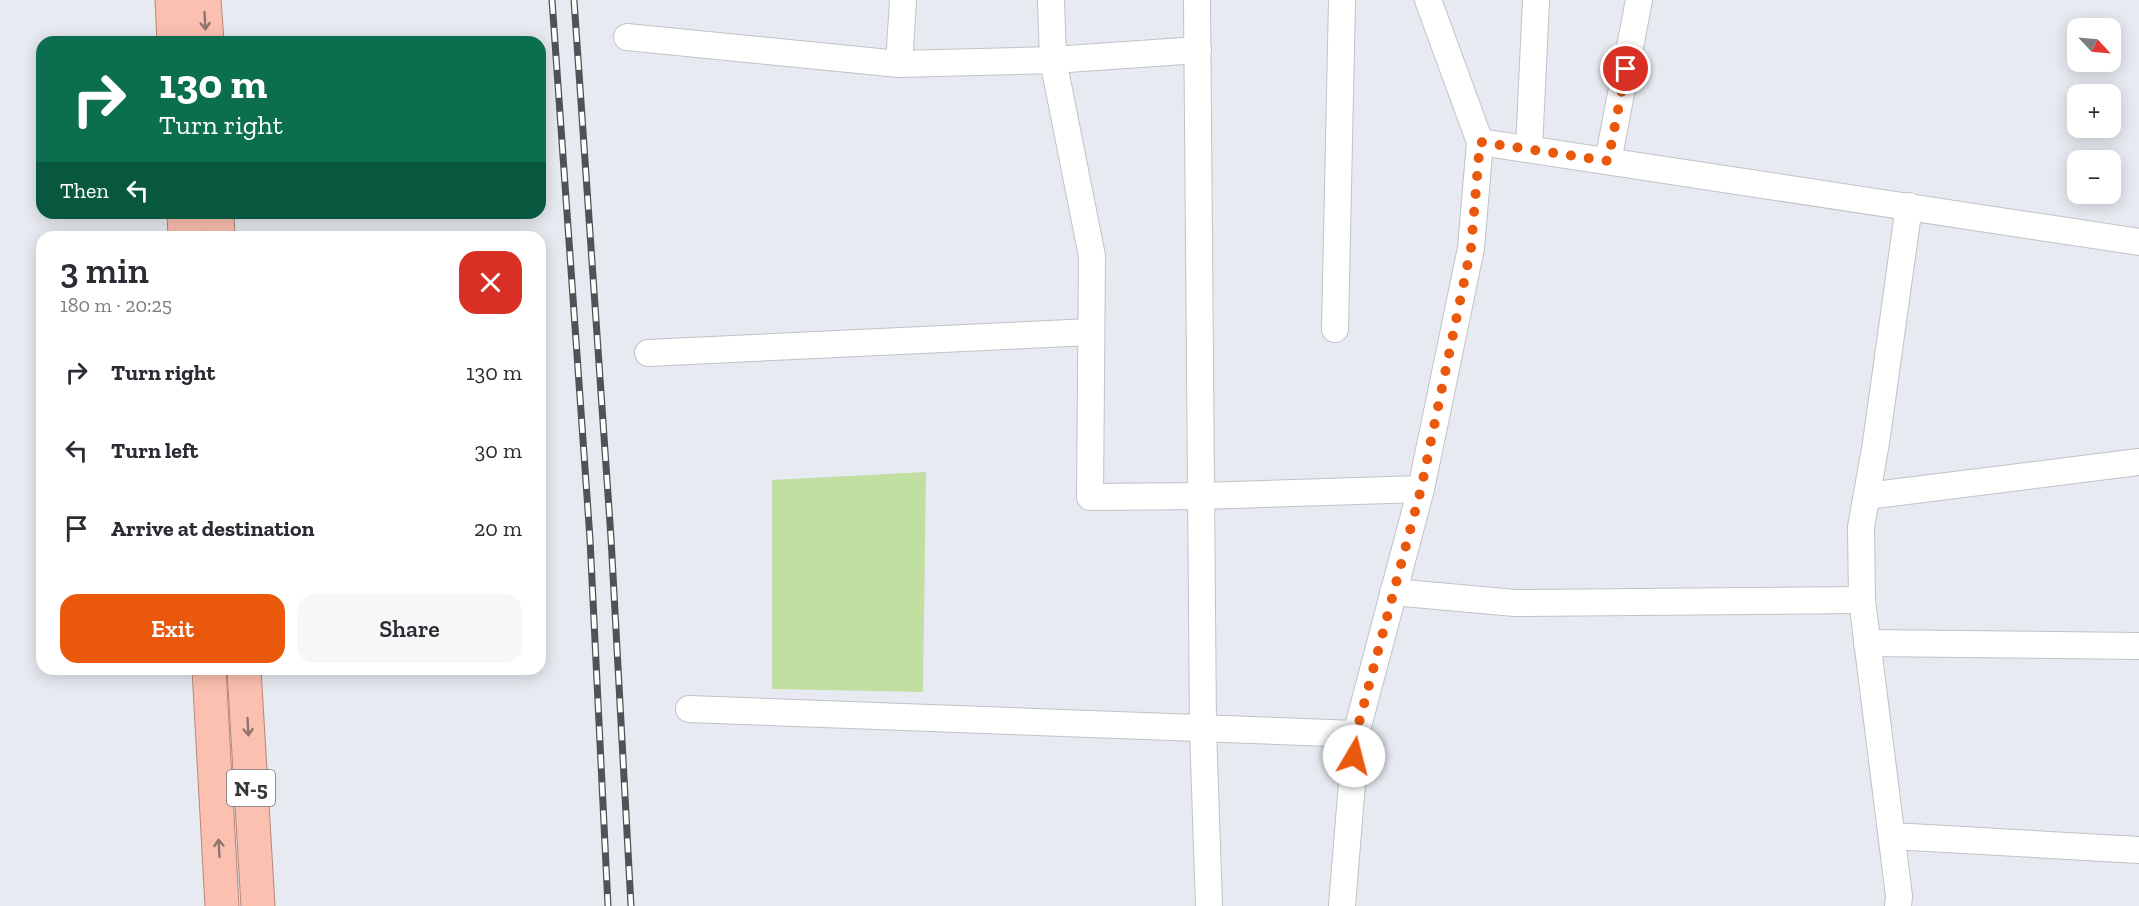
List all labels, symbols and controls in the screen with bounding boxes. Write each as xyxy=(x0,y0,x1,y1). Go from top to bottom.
one-way arrow xyxy=(200,11,211,30)
north arrow xyxy=(2067,18,2121,72)
map controls xyxy=(2067,18,2121,204)
pin xyxy=(1600,43,1651,94)
icon: arrive xyxy=(1609,52,1642,85)
text: 130 m xyxy=(159,58,267,109)
icon: right xyxy=(60,60,138,138)
button: + xyxy=(2067,84,2121,138)
text: Turn right xyxy=(159,109,283,141)
button: − xyxy=(2067,150,2121,204)
icon: left xyxy=(121,174,154,207)
text: Then xyxy=(60,177,109,204)
text: 3 min xyxy=(60,249,149,292)
button: close xyxy=(459,251,522,314)
text: 180 m · 20:25 xyxy=(60,293,172,317)
icon: right xyxy=(60,356,93,389)
text: Turn right xyxy=(111,359,215,386)
text: 130 m xyxy=(466,359,522,386)
icon: left xyxy=(60,434,93,467)
text: Turn left xyxy=(111,437,198,464)
text: 30 m xyxy=(475,437,522,464)
icon: arrive xyxy=(60,512,93,545)
text: Arrive at destination xyxy=(111,515,314,542)
text: 20 m xyxy=(474,515,522,542)
button: Exit xyxy=(60,594,285,663)
button: Share xyxy=(297,594,522,663)
one-way arrow xyxy=(242,717,253,737)
position arrow xyxy=(1322,724,1386,788)
road number: N-5 xyxy=(227,770,275,806)
one-way arrow xyxy=(214,838,225,858)

